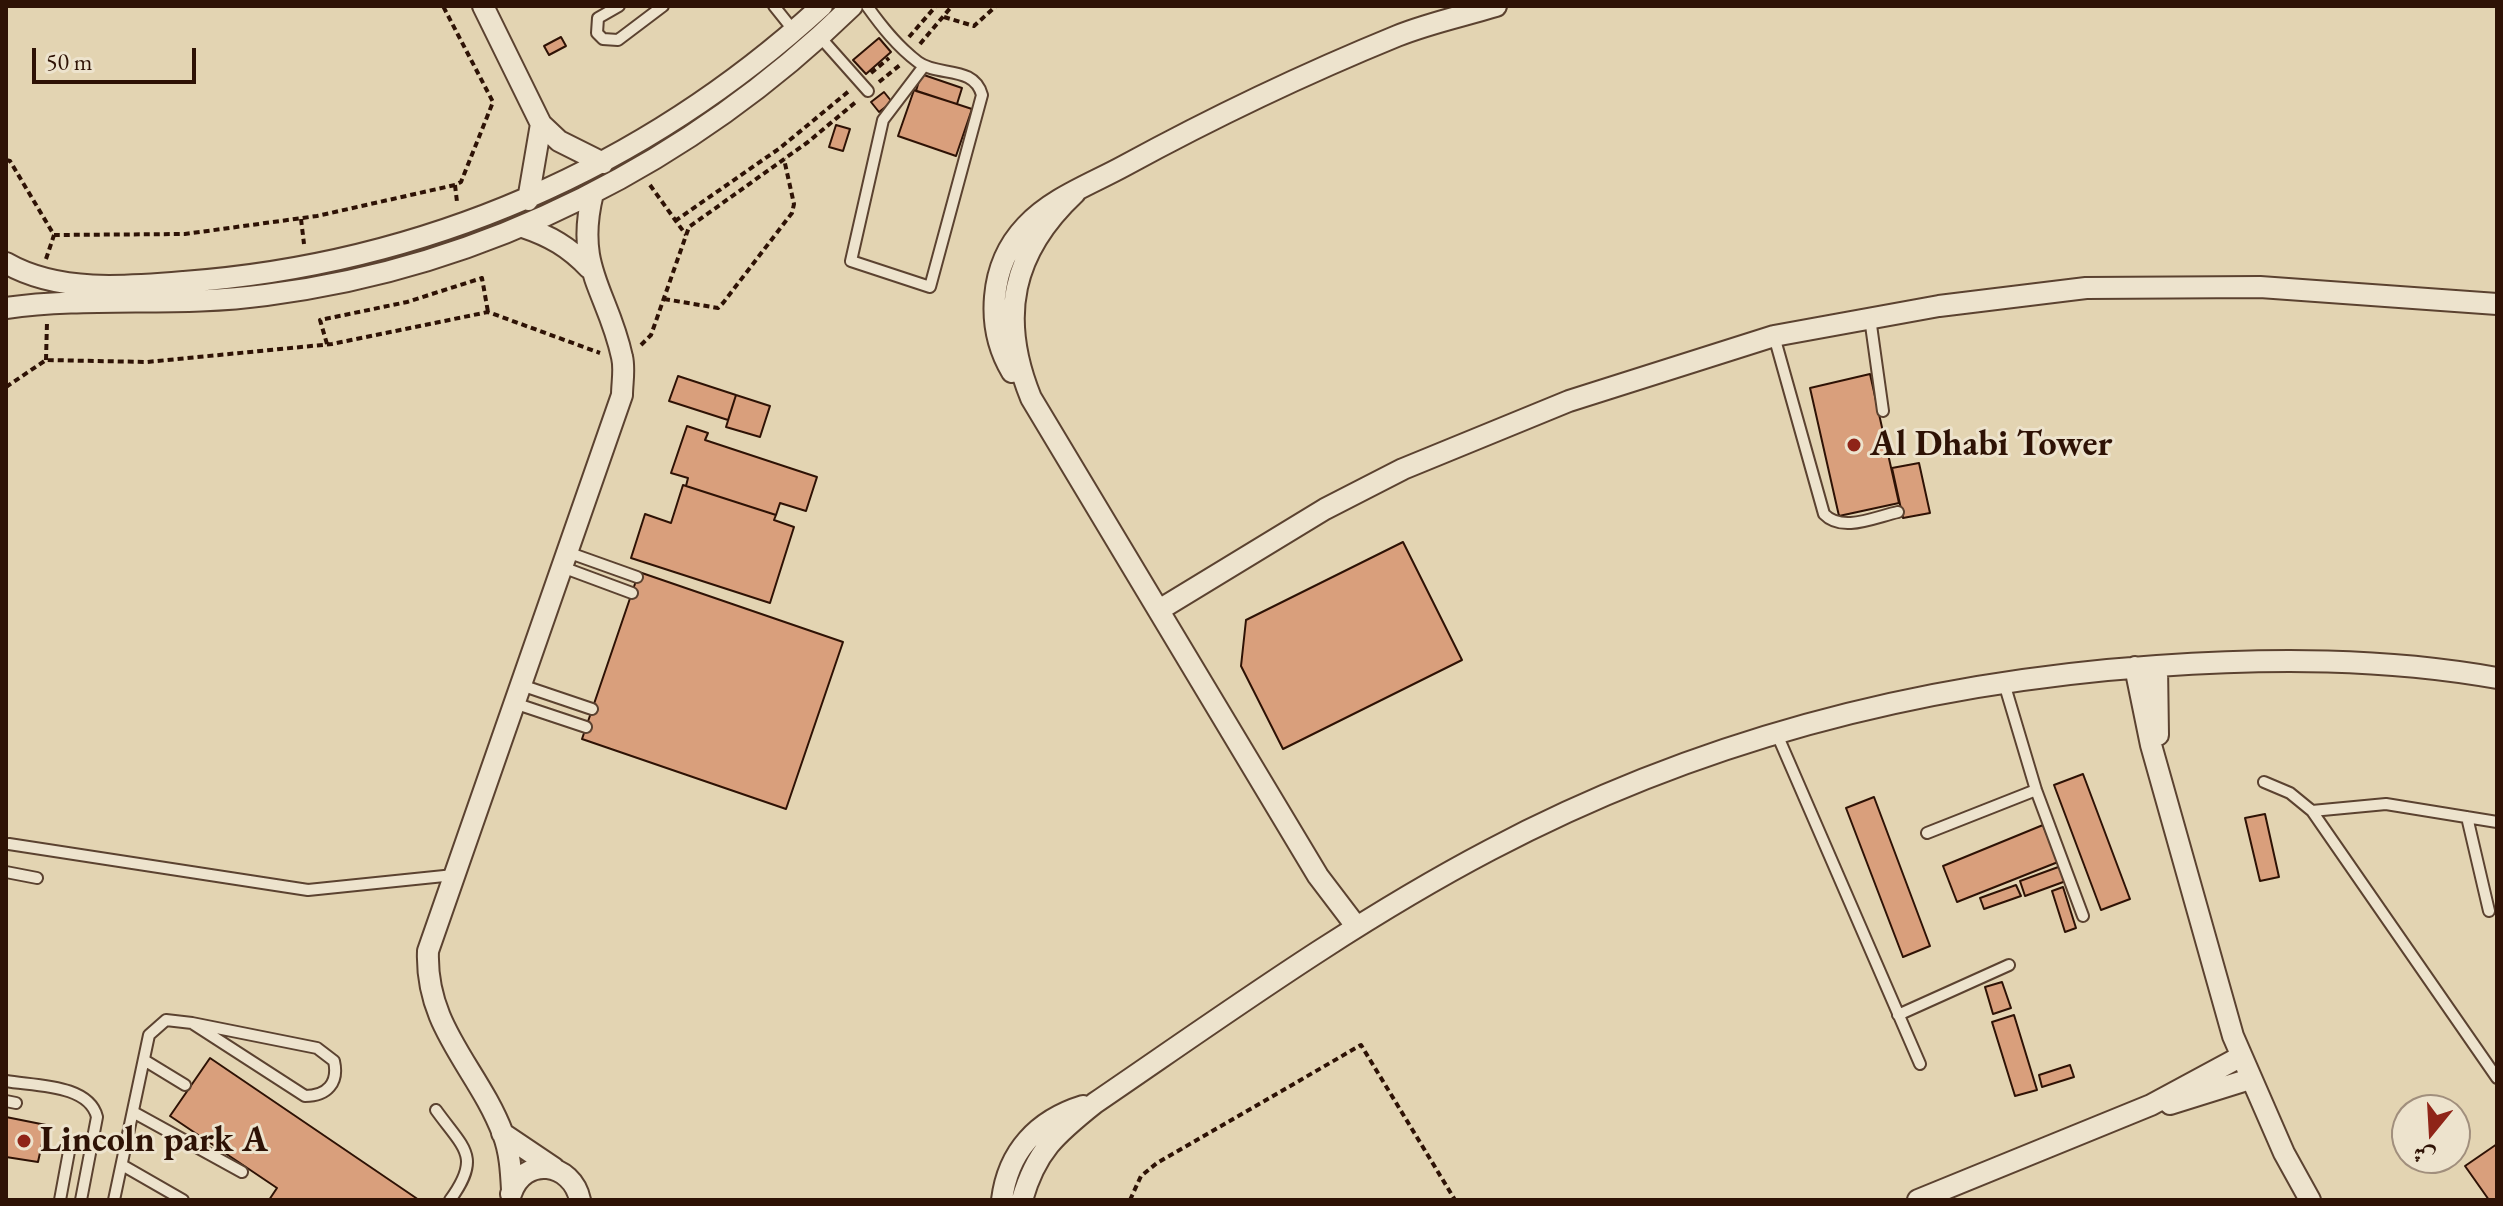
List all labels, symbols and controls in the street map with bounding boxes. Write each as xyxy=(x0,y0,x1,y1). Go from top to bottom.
scale bar xyxy=(36,32,200,82)
text: 50 m xyxy=(46,46,93,77)
place label: Al Dhabi Tower xyxy=(1870,423,2112,467)
marker: Al Dhabi Tower xyxy=(1845,436,1863,454)
north arrow xyxy=(2391,1094,2471,1174)
place label: Lincoln park A xyxy=(40,1119,268,1163)
marker: Lincoln park A xyxy=(15,1132,33,1150)
text: ش xyxy=(2409,1138,2439,1173)

